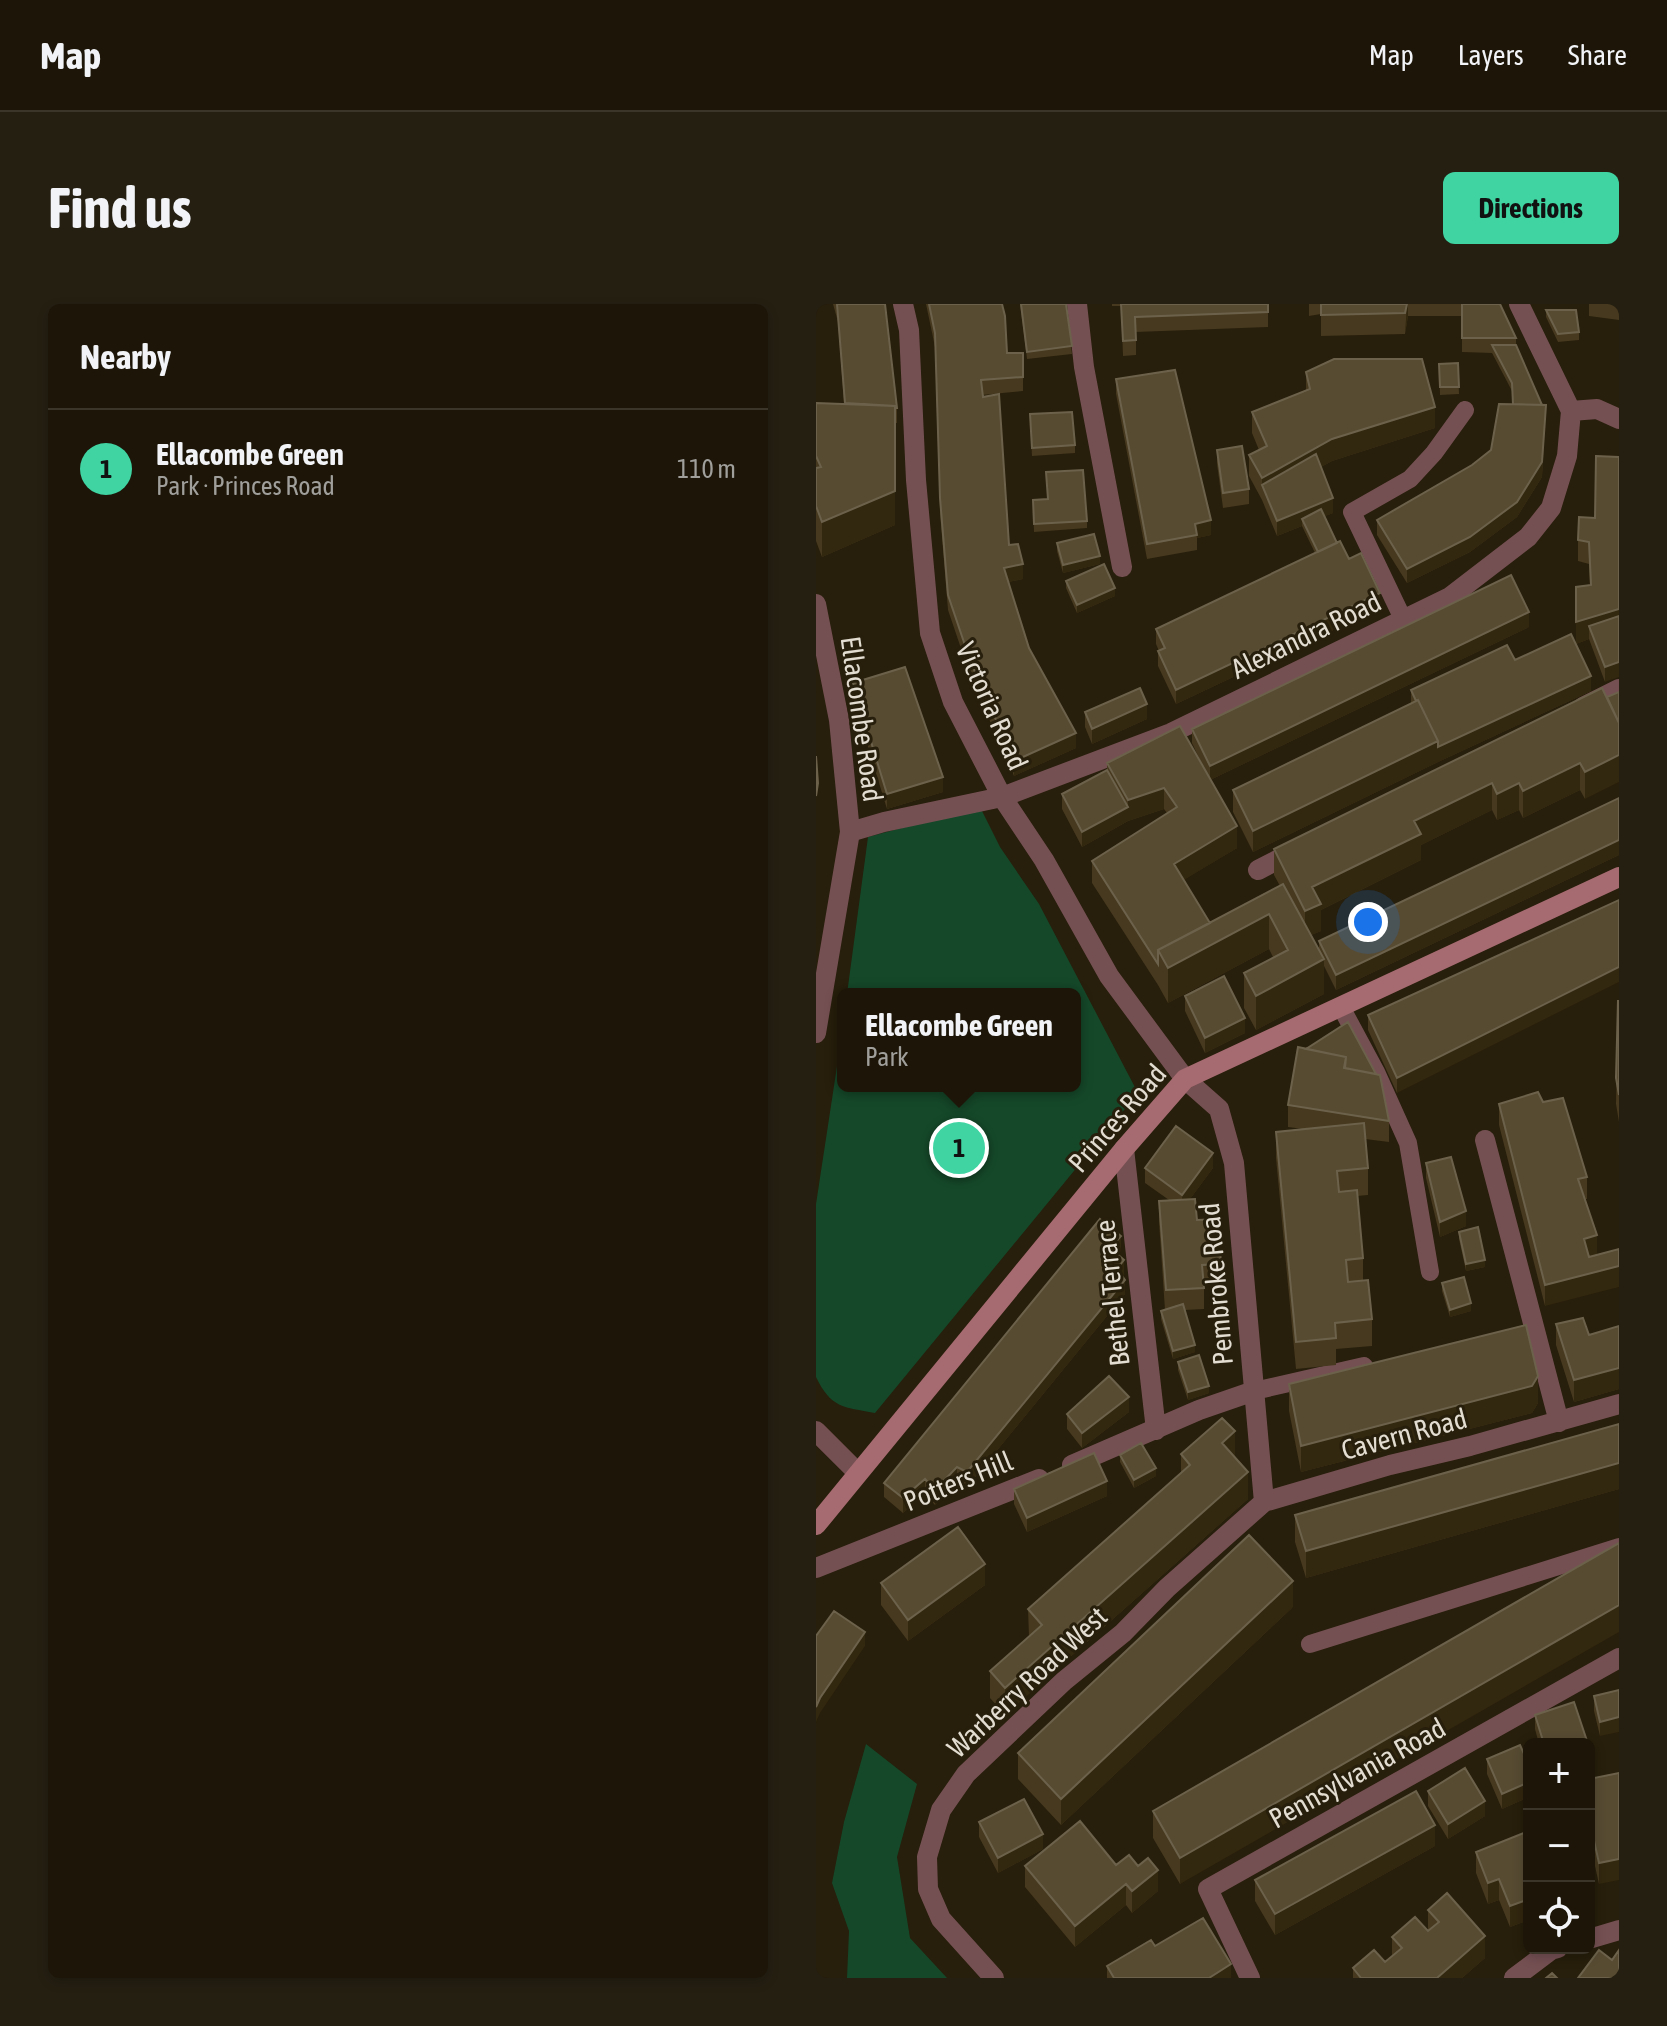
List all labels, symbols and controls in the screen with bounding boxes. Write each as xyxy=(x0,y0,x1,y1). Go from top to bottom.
text: Map xyxy=(40,34,101,77)
text: Map xyxy=(1369,39,1414,71)
text: Layers xyxy=(1458,39,1524,71)
text: Share xyxy=(1568,39,1627,71)
button: Directions xyxy=(1443,172,1619,244)
text: Find us xyxy=(48,176,192,240)
text: Nearby xyxy=(80,337,171,376)
text: Ellacombe Green xyxy=(156,437,344,471)
text: 1 xyxy=(100,454,112,484)
text: 110 m xyxy=(677,454,736,484)
text: Park · Princes Road xyxy=(156,471,335,501)
street label: Alexandra Road xyxy=(1226,585,1386,685)
street label: Ellacombe Road xyxy=(835,634,889,804)
street label: Victoria Road xyxy=(950,637,1034,775)
your location xyxy=(1348,902,1388,942)
popup xyxy=(837,988,1081,1092)
text: Ellacombe Green xyxy=(865,1008,1053,1042)
text: Park xyxy=(865,1042,909,1072)
street label: Princes Road xyxy=(1062,1058,1172,1178)
pin: 1 xyxy=(933,1118,985,1178)
street label: Pembroke Road xyxy=(1193,1202,1239,1366)
street label: Bethel Terrace xyxy=(1088,1218,1136,1368)
street label: Cavern Road xyxy=(1338,1402,1470,1466)
street label: Potters Hill xyxy=(899,1444,1018,1517)
street label: Warberry Road West xyxy=(941,1600,1113,1764)
street label: Pennsylvania Road xyxy=(1263,1711,1451,1835)
map controls xyxy=(1523,1738,1595,1954)
button: + xyxy=(1523,1738,1595,1810)
button: − xyxy=(1523,1810,1595,1882)
button: locate xyxy=(1523,1882,1595,1954)

